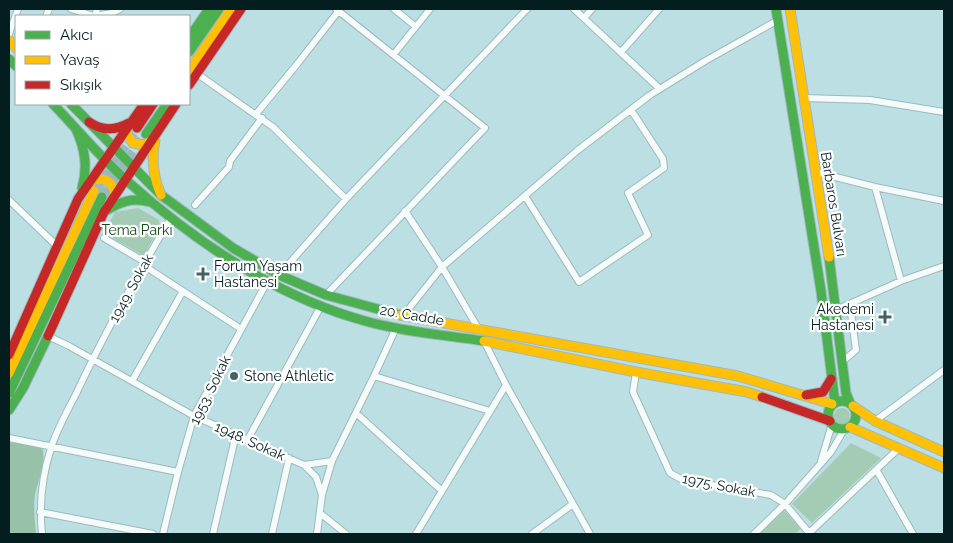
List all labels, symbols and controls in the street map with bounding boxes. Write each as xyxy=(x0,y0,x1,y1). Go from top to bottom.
legend xyxy=(15,15,190,105)
text: Akıcı xyxy=(60,26,93,44)
text: Yavaş xyxy=(60,51,100,69)
text: Sıkışık xyxy=(60,76,102,94)
street label: Barbaros Bulvarı xyxy=(818,151,850,257)
park label: Tema Parkı xyxy=(102,222,172,238)
street label: 1949. Sokak xyxy=(106,251,157,325)
place label: Forum Yaşam Hastanesi xyxy=(214,258,302,290)
marker: Forum Yaşam Hastanesi xyxy=(196,267,210,281)
street label: 20. Cadde xyxy=(379,301,445,329)
place label: Akedemi Hastanesi xyxy=(811,301,874,333)
marker: Akedemi Hastanesi xyxy=(878,310,892,324)
street label: 1953. Sokak xyxy=(186,352,234,427)
place label: Stone Athletic xyxy=(244,368,335,384)
marker: Stone Athletic xyxy=(228,370,240,382)
street label: 1948. Sokak xyxy=(212,418,288,464)
street label: 1975. Sokak xyxy=(681,470,758,500)

